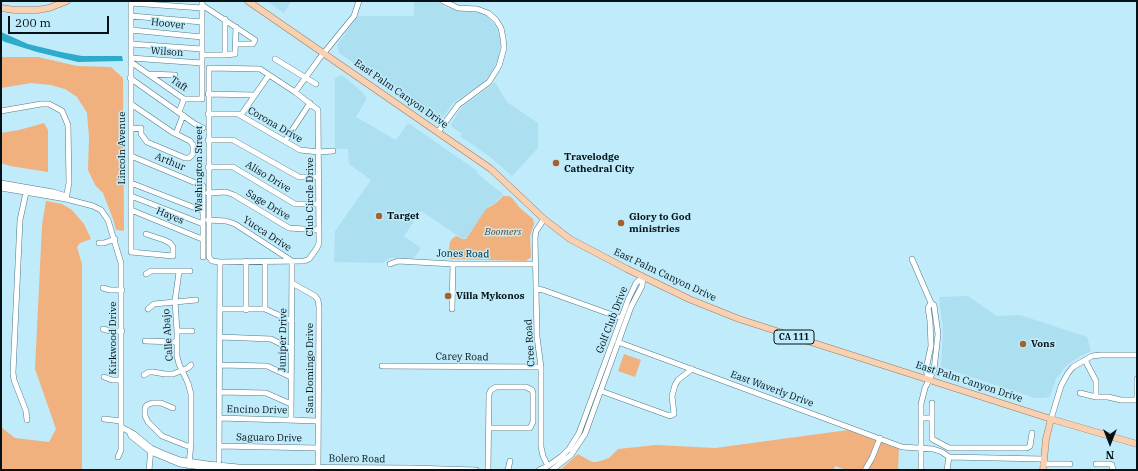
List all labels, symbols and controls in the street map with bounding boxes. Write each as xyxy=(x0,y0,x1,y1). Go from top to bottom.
scale bar xyxy=(10,8,111,34)
text: 200 m xyxy=(15,15,51,30)
street label: Hoover xyxy=(150,16,186,32)
street label: Wilson xyxy=(150,45,184,59)
street label: East Palm Canyon Drive xyxy=(352,57,450,131)
street label: Taft xyxy=(168,74,190,94)
street label: Corona Drive xyxy=(245,104,305,146)
street label: Lincoln Avenue xyxy=(116,111,128,185)
street label: Washington Street xyxy=(193,126,205,212)
street label: Arthur xyxy=(153,150,187,174)
place label: Travelodge Cathedral City xyxy=(564,151,634,174)
street label: Club Circle Drive xyxy=(304,157,316,237)
marker: Travelodge Cathedral City xyxy=(551,158,561,168)
street label: Aliso Drive xyxy=(243,159,293,195)
street label: Sage Drive xyxy=(244,187,292,223)
street label: Hayes xyxy=(154,205,186,227)
place label: Target xyxy=(387,210,419,222)
marker: Target xyxy=(374,211,384,221)
place label: Glory to God ministries xyxy=(629,211,691,234)
street label: Yucca Drive xyxy=(241,214,293,254)
marker: Glory to God ministries xyxy=(616,218,626,228)
park label: Boomers xyxy=(484,226,522,238)
street label: East Palm Canyon Drive xyxy=(612,246,718,304)
street label: Jones Road xyxy=(436,248,490,260)
street label: Golf Club Drive xyxy=(594,285,630,355)
place label: Villa Mykonos xyxy=(456,290,525,302)
marker: Villa Mykonos xyxy=(443,291,453,301)
street label: Kirkwood Drive xyxy=(107,301,119,375)
street label: Calle Abajo xyxy=(160,308,176,362)
street label: Juniper Drive xyxy=(276,308,290,372)
street label: Cree Road xyxy=(522,319,538,367)
street label: San Domingo Drive xyxy=(304,323,316,413)
road number: CA 111 xyxy=(774,330,814,344)
place label: Vons xyxy=(1031,338,1055,350)
marker: Vons xyxy=(1018,339,1028,349)
street label: Carey Road xyxy=(435,351,489,363)
street label: East Palm Canyon Drive xyxy=(914,359,1024,405)
street label: East Waverly Drive xyxy=(729,368,815,410)
street label: Encino Drive xyxy=(227,403,287,417)
north arrow xyxy=(1090,423,1130,463)
street label: Saguaro Drive xyxy=(236,431,302,445)
text: N xyxy=(1106,448,1114,462)
street label: Bolero Road xyxy=(328,453,386,465)

